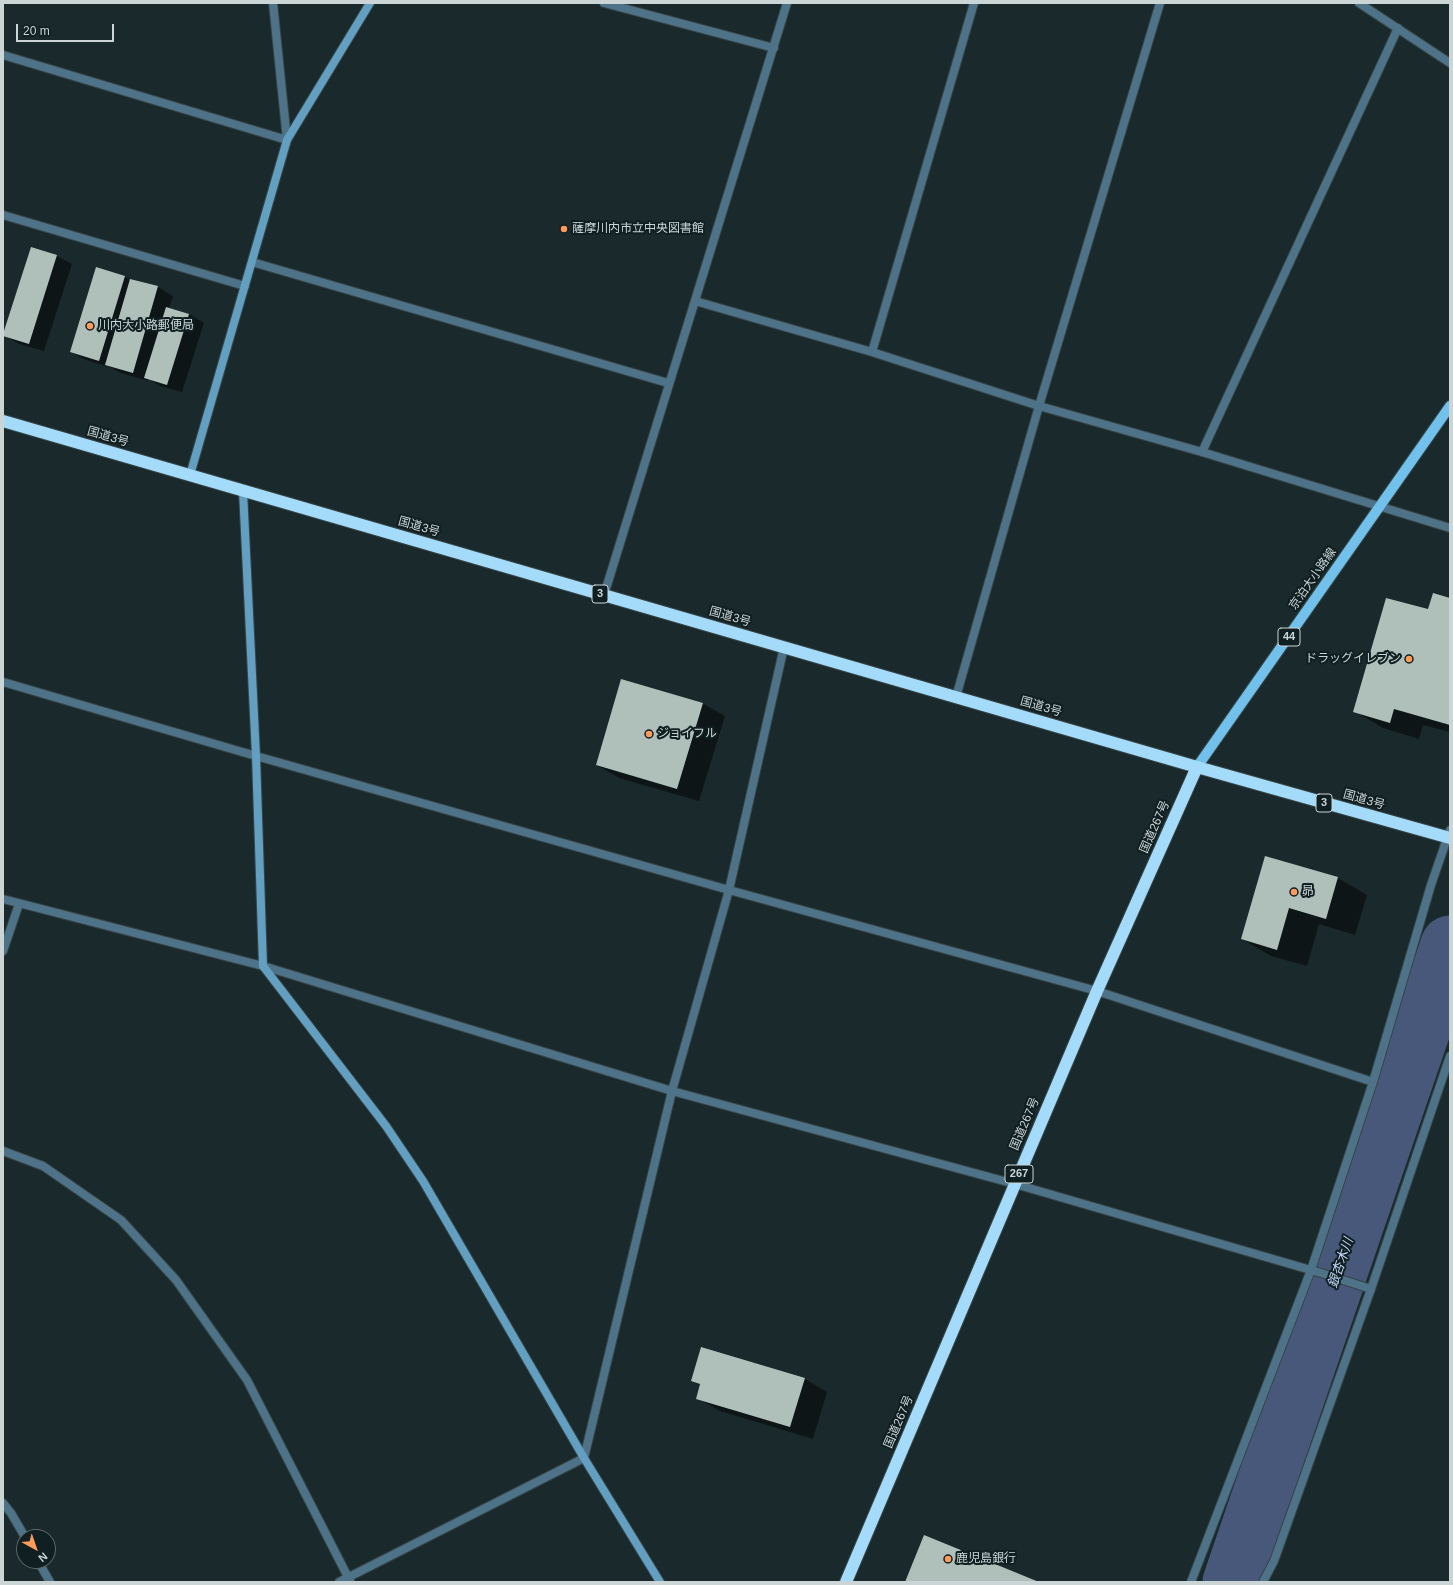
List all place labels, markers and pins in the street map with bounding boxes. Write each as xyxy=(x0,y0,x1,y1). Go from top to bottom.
place label: 薩摩川内市立中央図書館 xyxy=(572,222,704,236)
marker: 薩摩川内市立中央図書館 xyxy=(559,224,569,234)
place label: 川内大小路郵便局 xyxy=(98,319,194,333)
marker: 川内大小路郵便局 xyxy=(85,321,95,331)
place label: ドラッグイレブン xyxy=(1305,652,1401,666)
marker: ドラッグイレブン xyxy=(1404,654,1414,664)
place label: ジョイフル xyxy=(657,727,717,741)
marker: ジョイフル xyxy=(644,729,654,739)
place label: 昴 xyxy=(1302,885,1314,899)
marker: 昴 xyxy=(1289,887,1299,897)
place label: 鹿児島銀行 xyxy=(956,1552,1016,1566)
marker: 鹿児島銀行 xyxy=(943,1554,953,1564)

